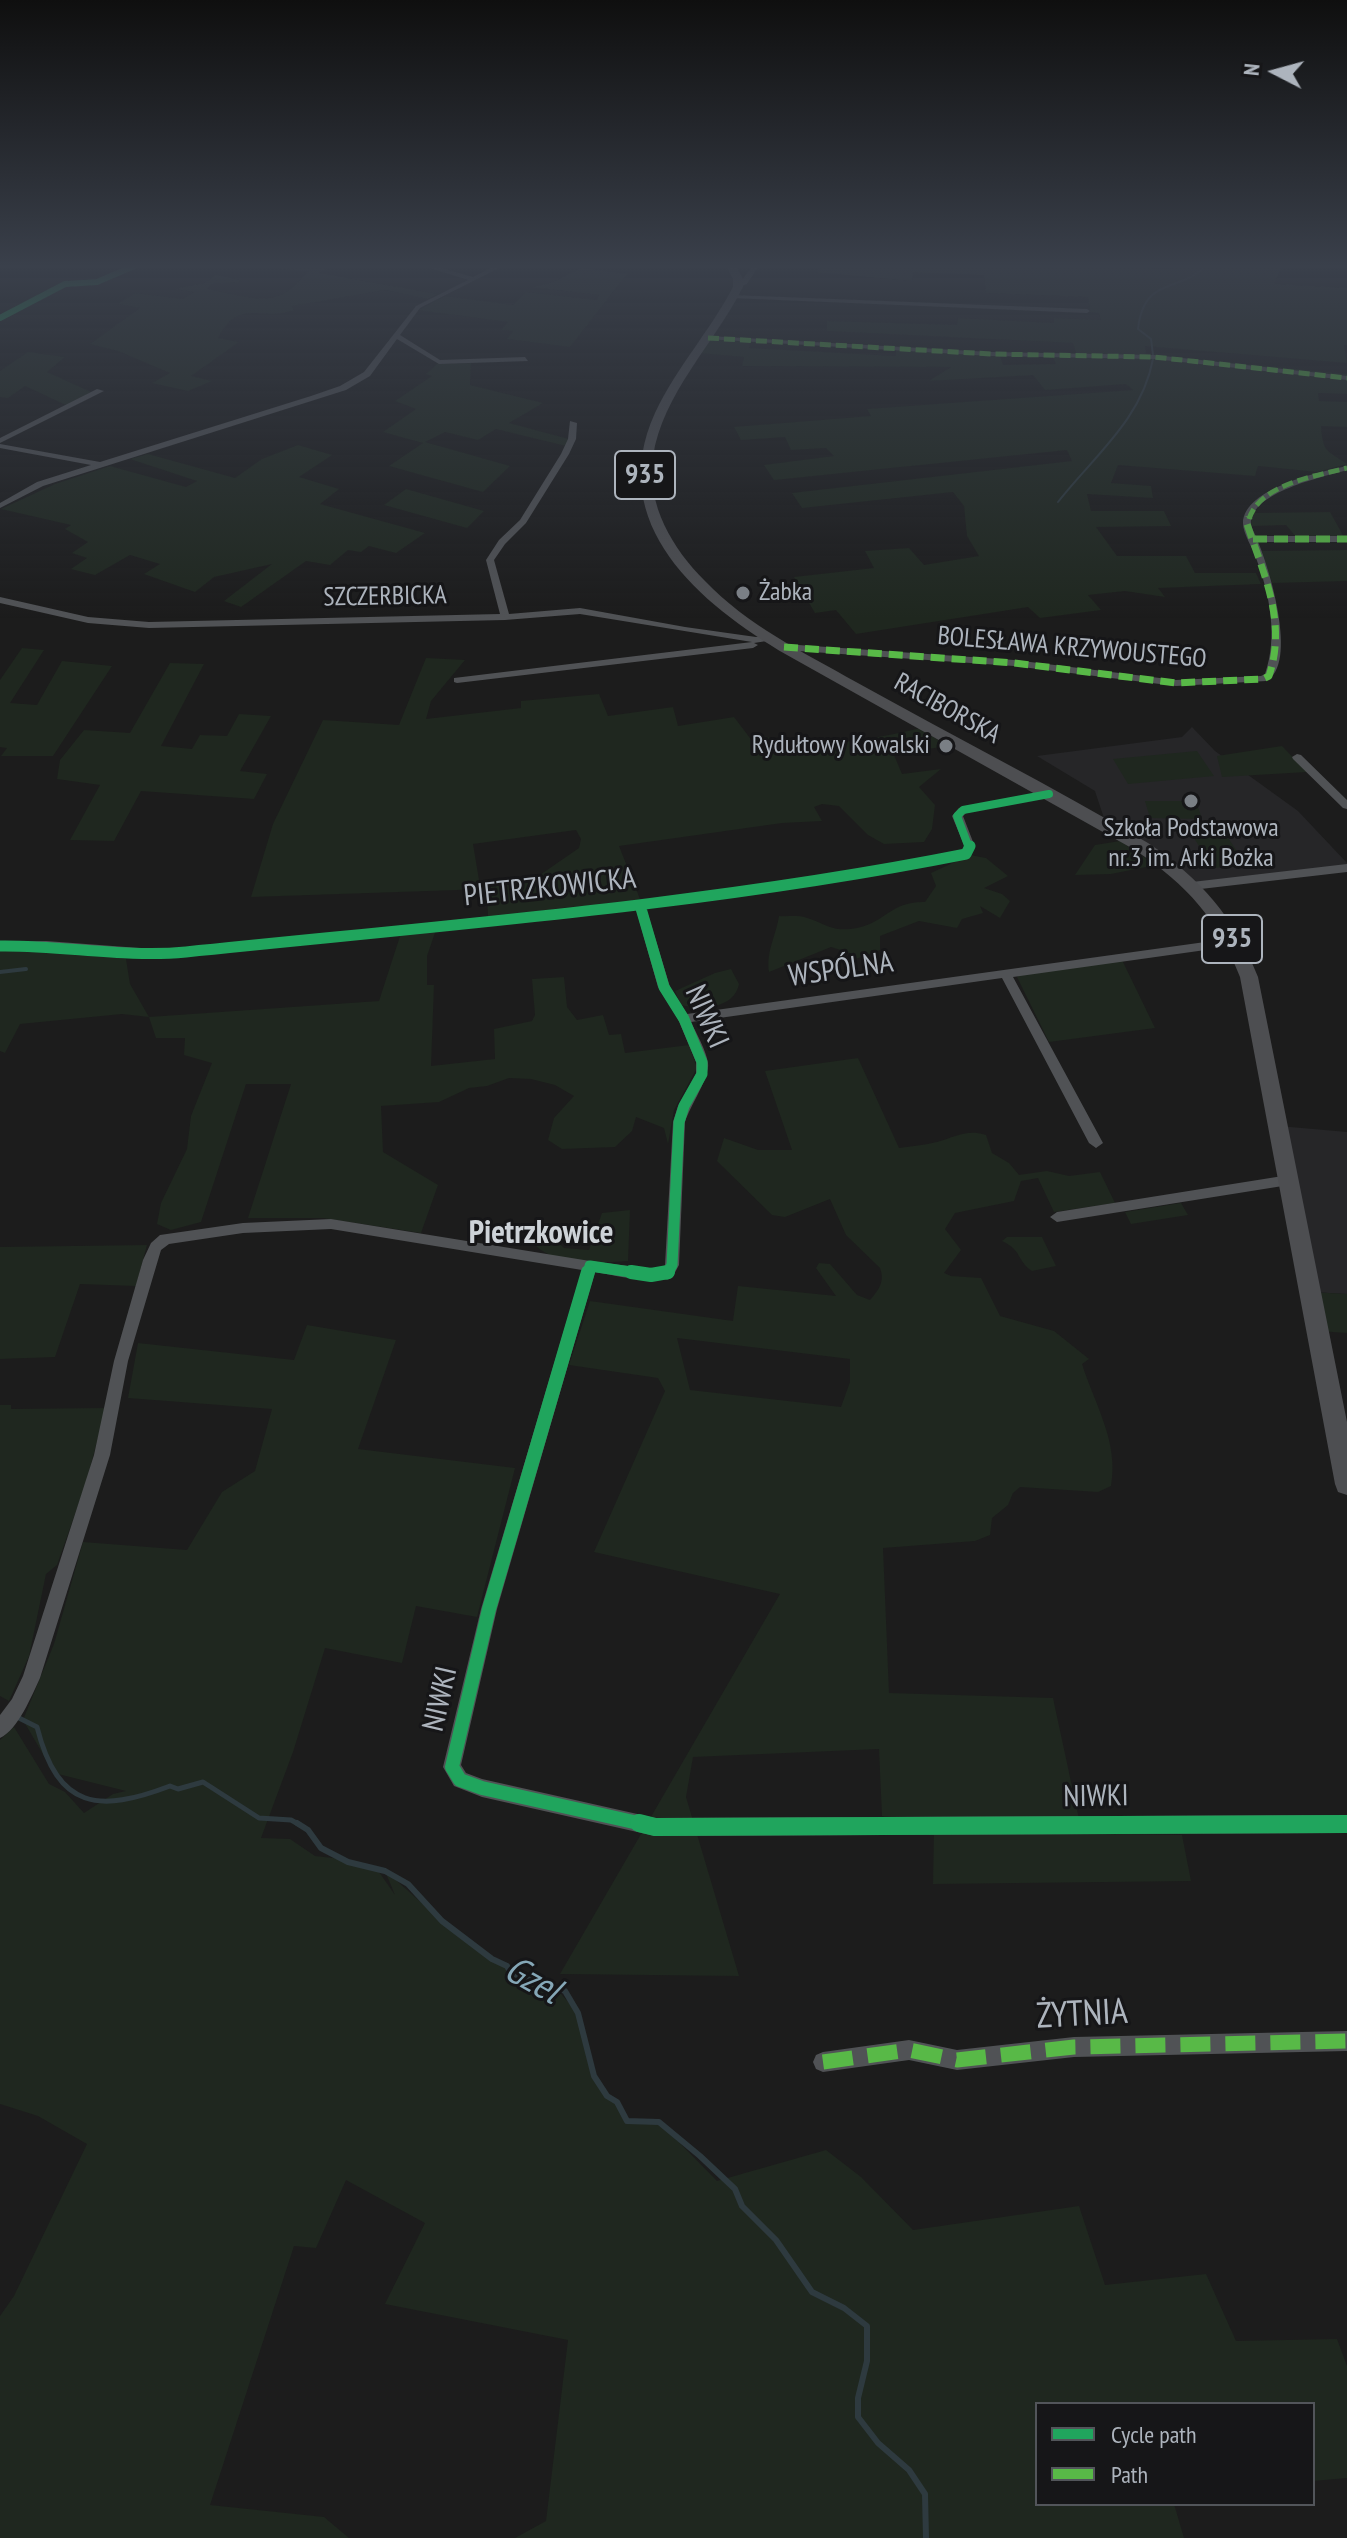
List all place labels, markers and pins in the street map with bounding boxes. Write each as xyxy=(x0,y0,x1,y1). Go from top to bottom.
place label: Żabka xyxy=(759,577,812,609)
marker: Żabka xyxy=(734,584,752,602)
place label: Rydułtowy Kowalski xyxy=(752,730,930,762)
marker: Rydułtowy Kowalski xyxy=(937,737,955,755)
marker: Szkoła Podstawowa nr.3 im. Arki Bożka xyxy=(1182,792,1200,810)
place label: Szkoła Podstawowa nr.3 im. Arki Bożka xyxy=(1103,813,1279,874)

